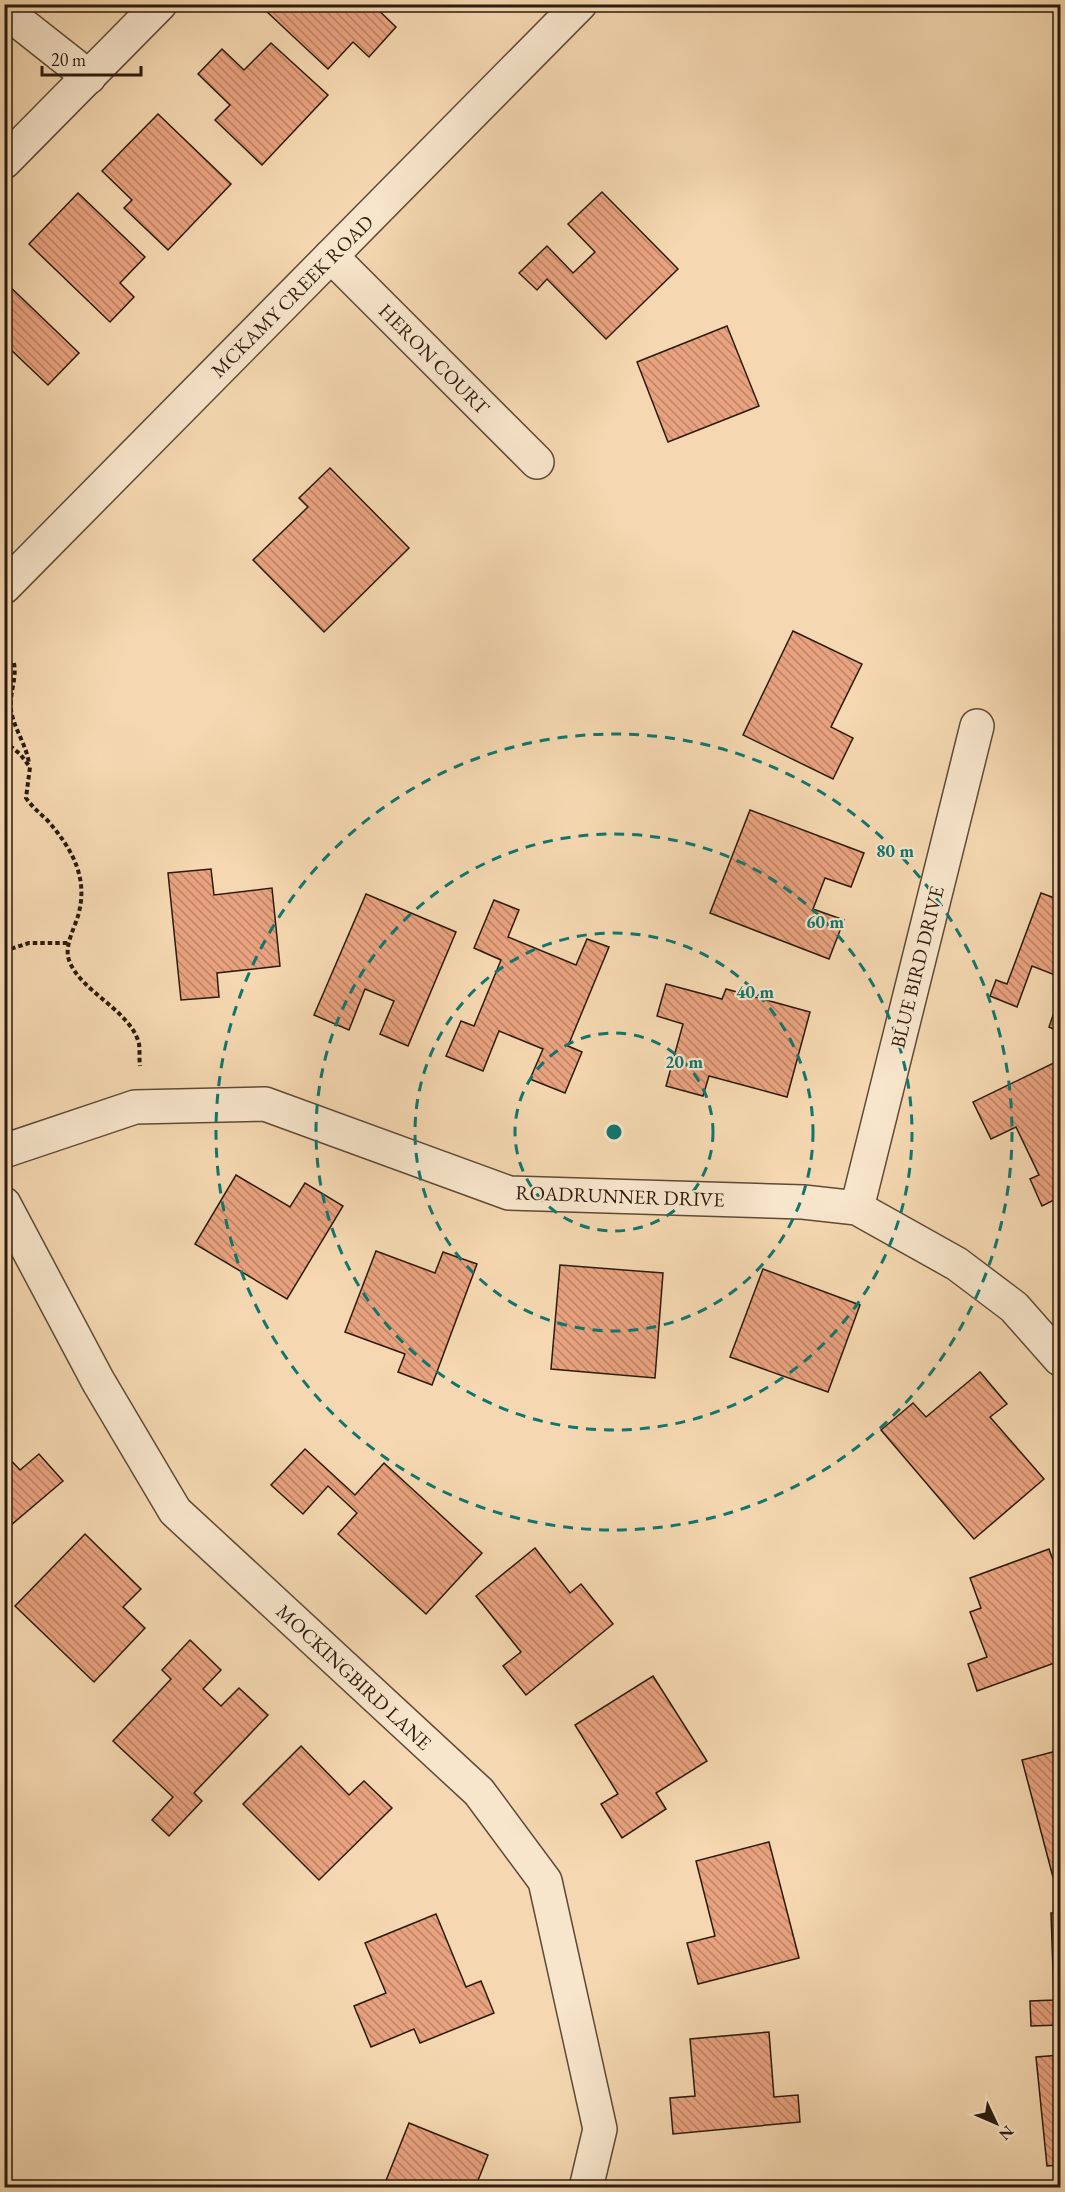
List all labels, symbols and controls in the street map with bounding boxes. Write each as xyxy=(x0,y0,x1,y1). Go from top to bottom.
scale bar xyxy=(42,39,141,77)
text: 20 m xyxy=(51,48,86,71)
street label: MCKAMY CREEK ROAD xyxy=(205,209,379,383)
street label: HERON COURT xyxy=(373,298,495,420)
text: 80 m xyxy=(876,839,914,862)
street label: BLUE BIRD DRIVE xyxy=(884,883,950,1051)
text: 60 m xyxy=(806,910,844,933)
text: 40 m xyxy=(736,980,774,1003)
text: 20 m xyxy=(665,1050,703,1073)
centre of rings xyxy=(604,1122,624,1142)
street label: ROADRUNNER DRIVE xyxy=(515,1179,725,1213)
street label: MOCKINGBIRD LANE xyxy=(271,1598,437,1756)
north arrow xyxy=(966,2093,1026,2153)
text: N xyxy=(994,2121,1018,2145)

